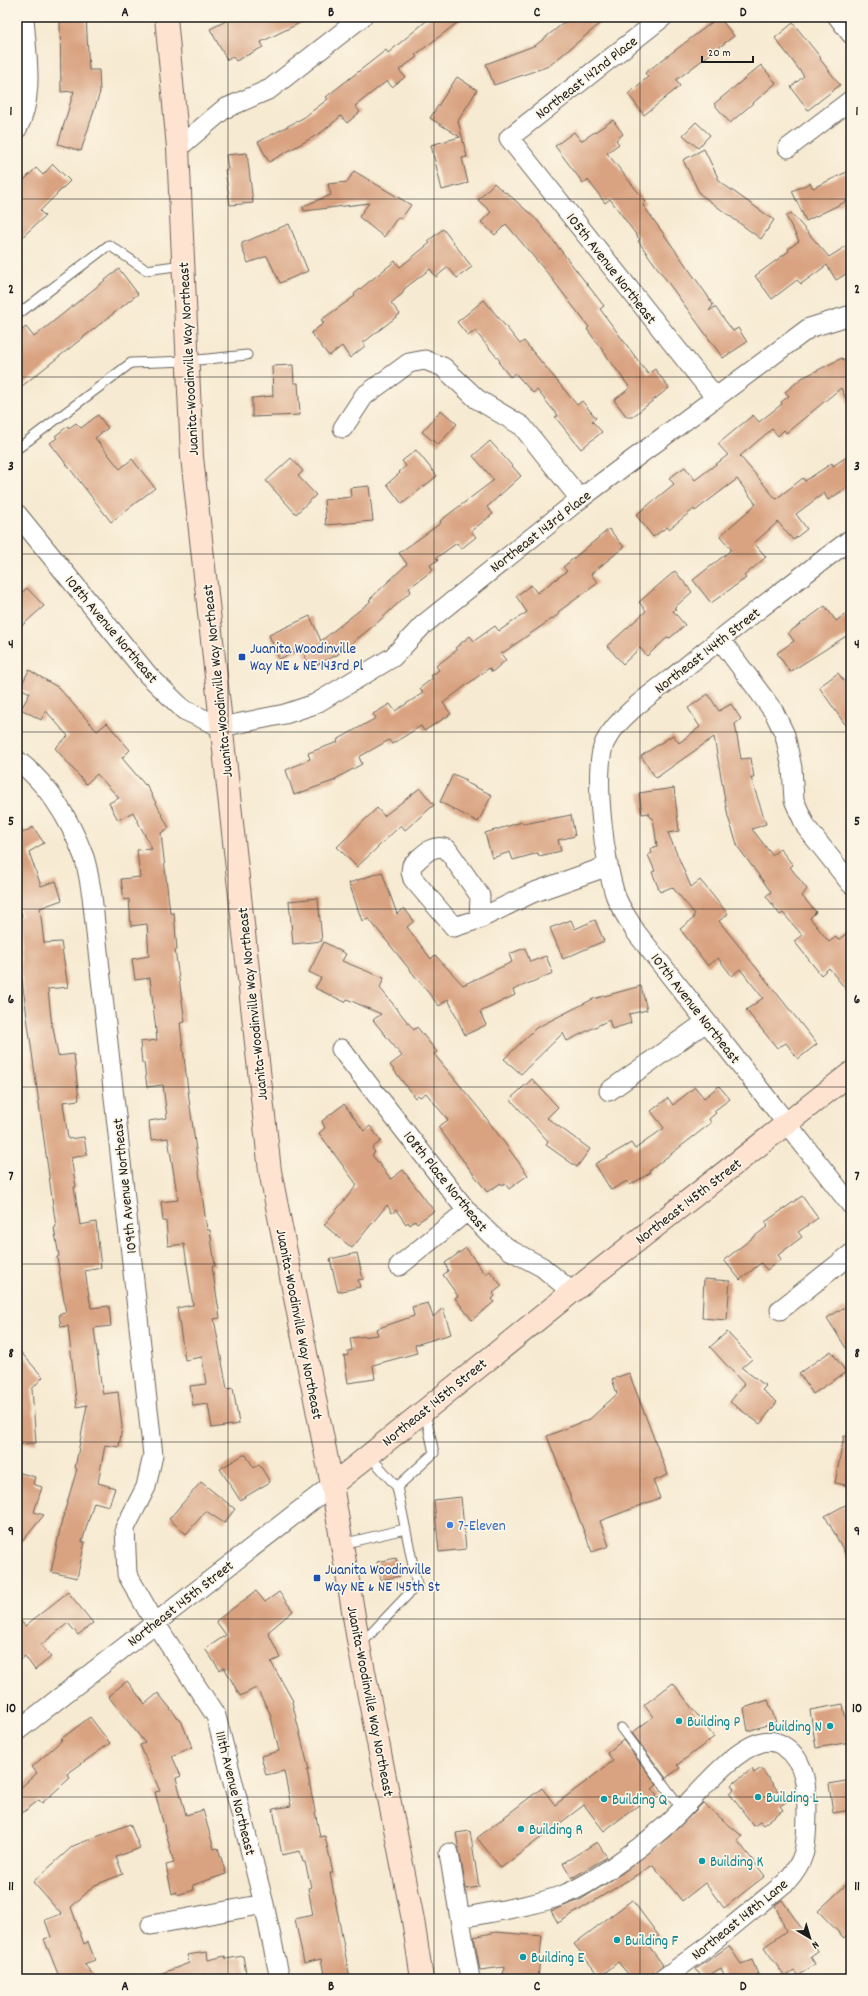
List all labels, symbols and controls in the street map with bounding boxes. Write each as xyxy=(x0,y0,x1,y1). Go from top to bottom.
text: A xyxy=(121,4,129,23)
text: B xyxy=(328,4,334,23)
text: C xyxy=(534,4,541,23)
text: D xyxy=(740,4,747,23)
street label: Northeast 142nd Place xyxy=(531,31,643,126)
scale bar xyxy=(702,38,753,64)
text: 20 m xyxy=(708,45,731,62)
text: 1 xyxy=(10,103,13,122)
text: 1 xyxy=(856,103,859,122)
street label: 105th Avenue Northeast xyxy=(560,209,661,330)
street label: Juanita-Woodinville Way Northeast xyxy=(174,261,206,456)
text: 2 xyxy=(8,281,14,300)
text: 2 xyxy=(854,281,860,300)
text: 3 xyxy=(8,458,14,477)
text: 3 xyxy=(854,458,860,477)
street label: Northeast 143rd Place xyxy=(486,486,597,579)
street label: 108th Avenue Northeast xyxy=(59,571,163,690)
street label: Juanita-Woodinville Way Northeast xyxy=(198,583,240,778)
street label: Northeast 144th Street xyxy=(651,603,766,700)
text: 4 xyxy=(8,636,14,655)
text: 4 xyxy=(854,636,860,655)
place label: Juanita Woodinville Way NE & NE 143rd Pl xyxy=(250,639,364,678)
marker: Juanita Woodinville Way NE & NE 143rd Pl xyxy=(237,652,247,662)
text: 5 xyxy=(8,813,14,832)
text: 5 xyxy=(854,813,860,832)
street label: Juanita-Woodinville Way Northeast xyxy=(233,906,275,1101)
street label: 107th Avenue Northeast xyxy=(644,949,745,1070)
text: 6 xyxy=(8,991,15,1010)
text: 6 xyxy=(854,991,861,1010)
street label: 109th Avenue Northeast xyxy=(108,1116,144,1255)
street label: 108th Place Northeast xyxy=(397,1127,492,1238)
street label: Northeast 145th Street xyxy=(631,1154,747,1251)
text: 7 xyxy=(9,1168,14,1187)
text: 7 xyxy=(855,1168,860,1187)
street label: Juanita-Woodinville Way Northeast xyxy=(269,1227,327,1422)
text: 8 xyxy=(8,1345,14,1364)
text: 8 xyxy=(854,1345,860,1364)
street label: Northeast 145th Street xyxy=(378,1354,493,1453)
place label: 7-Eleven xyxy=(458,1516,506,1538)
marker: 7-Eleven xyxy=(445,1520,455,1530)
text: 9 xyxy=(8,1523,14,1542)
text: 9 xyxy=(854,1523,860,1542)
street label: Northeast 145th Street xyxy=(123,1556,239,1653)
place label: Juanita Woodinville Way NE & NE 145th St xyxy=(325,1560,440,1599)
marker: Juanita Woodinville Way NE & NE 145th St xyxy=(312,1573,322,1583)
street label: Juanita-Woodinville Way Northeast xyxy=(340,1604,398,1799)
text: 10 xyxy=(6,1700,16,1719)
text: 10 xyxy=(852,1700,862,1719)
place label: Building P xyxy=(687,1712,741,1734)
marker: Building P xyxy=(674,1716,684,1726)
place label: Building N xyxy=(768,1717,822,1739)
marker: Building N xyxy=(825,1721,835,1731)
street label: 111th Avenue Northeast xyxy=(208,1729,260,1859)
place label: Building L xyxy=(766,1788,819,1810)
place label: Building Q xyxy=(612,1790,668,1812)
marker: Building L xyxy=(753,1792,763,1802)
marker: Building Q xyxy=(599,1794,609,1804)
place label: Building R xyxy=(529,1820,583,1842)
marker: Building R xyxy=(516,1824,526,1834)
place label: Building K xyxy=(710,1852,764,1874)
marker: Building K xyxy=(697,1856,707,1866)
street label: Northeast 148th Lane xyxy=(687,1874,794,1967)
text: 11 xyxy=(8,1878,14,1897)
text: 11 xyxy=(854,1878,860,1897)
north arrow xyxy=(790,1918,830,1958)
place label: Building F xyxy=(625,1931,679,1953)
marker: Building F xyxy=(612,1935,622,1945)
text: N xyxy=(807,1936,822,1953)
place label: Building E xyxy=(531,1948,585,1970)
marker: Building E xyxy=(518,1952,528,1962)
text: A xyxy=(121,1978,129,1996)
text: B xyxy=(328,1978,334,1996)
text: C xyxy=(534,1978,541,1996)
text: D xyxy=(740,1978,747,1996)

